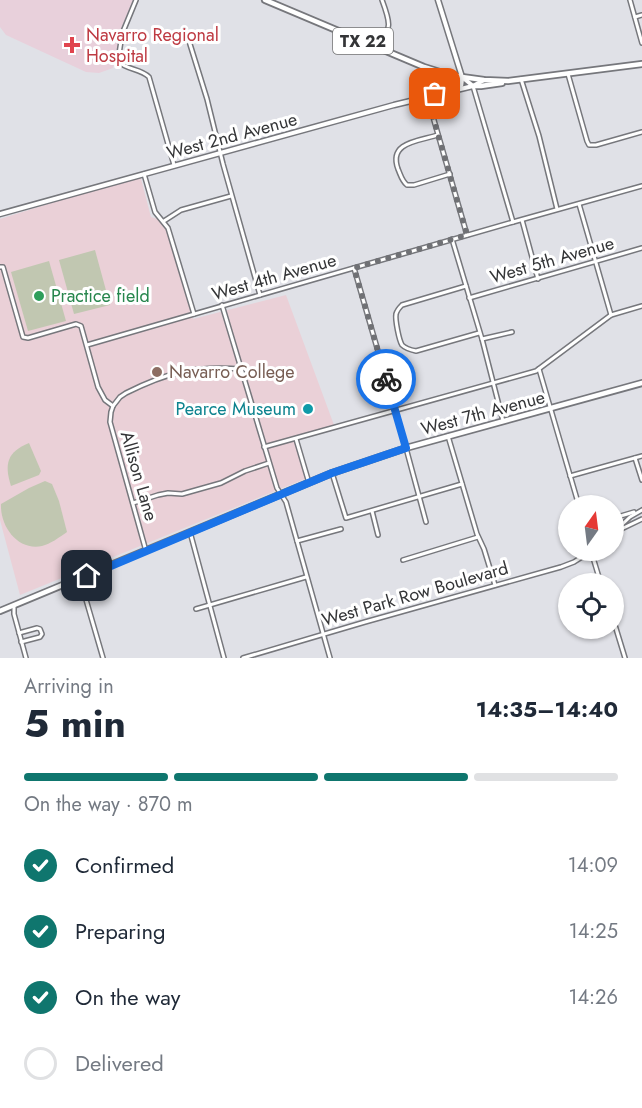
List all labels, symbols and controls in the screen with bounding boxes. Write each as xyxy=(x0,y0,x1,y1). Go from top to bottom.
place label: Navarro Regional Hospital xyxy=(86,22,219,69)
road number: TX 22 xyxy=(333,28,393,54)
marker: Navarro Regional Hospital xyxy=(63,36,81,54)
pin xyxy=(409,68,460,119)
icon: bag xyxy=(418,77,451,110)
street label: West 2nd Avenue xyxy=(164,106,300,166)
street label: West 5th Avenue xyxy=(487,230,617,290)
street label: West 4th Avenue xyxy=(209,247,339,307)
place label: Practice field xyxy=(51,283,150,309)
marker: Practice field xyxy=(32,289,46,303)
courier xyxy=(356,349,416,409)
place label: Navarro College xyxy=(169,359,295,385)
icon: bike xyxy=(370,363,403,396)
marker: Navarro College xyxy=(150,365,164,379)
street label: West 7th Avenue xyxy=(418,384,548,442)
place label: Pearce Museum xyxy=(176,396,296,422)
marker: Pearce Museum xyxy=(301,402,315,416)
street label: Allison Lane xyxy=(114,428,164,524)
north arrow xyxy=(558,495,624,561)
map controls xyxy=(558,495,624,639)
pin xyxy=(61,550,112,601)
street label: West Park Row Boulevard xyxy=(319,555,511,633)
icon: home xyxy=(70,559,103,592)
button: locate xyxy=(558,573,624,639)
text: Arriving in xyxy=(24,672,114,701)
text: 14:35–14:40 xyxy=(476,693,618,725)
text: 5 min xyxy=(24,695,126,752)
text: On the way · 870 m xyxy=(24,790,193,819)
icon: check xyxy=(24,849,57,882)
text: Confirmed xyxy=(75,849,174,881)
text: 14:09 xyxy=(568,851,618,880)
icon: check xyxy=(24,915,57,948)
text: Preparing xyxy=(75,915,166,947)
text: 14:25 xyxy=(569,917,618,946)
icon: check xyxy=(24,981,57,1014)
text: On the way xyxy=(75,981,180,1013)
text: 14:26 xyxy=(568,983,618,1012)
text: Delivered xyxy=(75,1047,164,1079)

